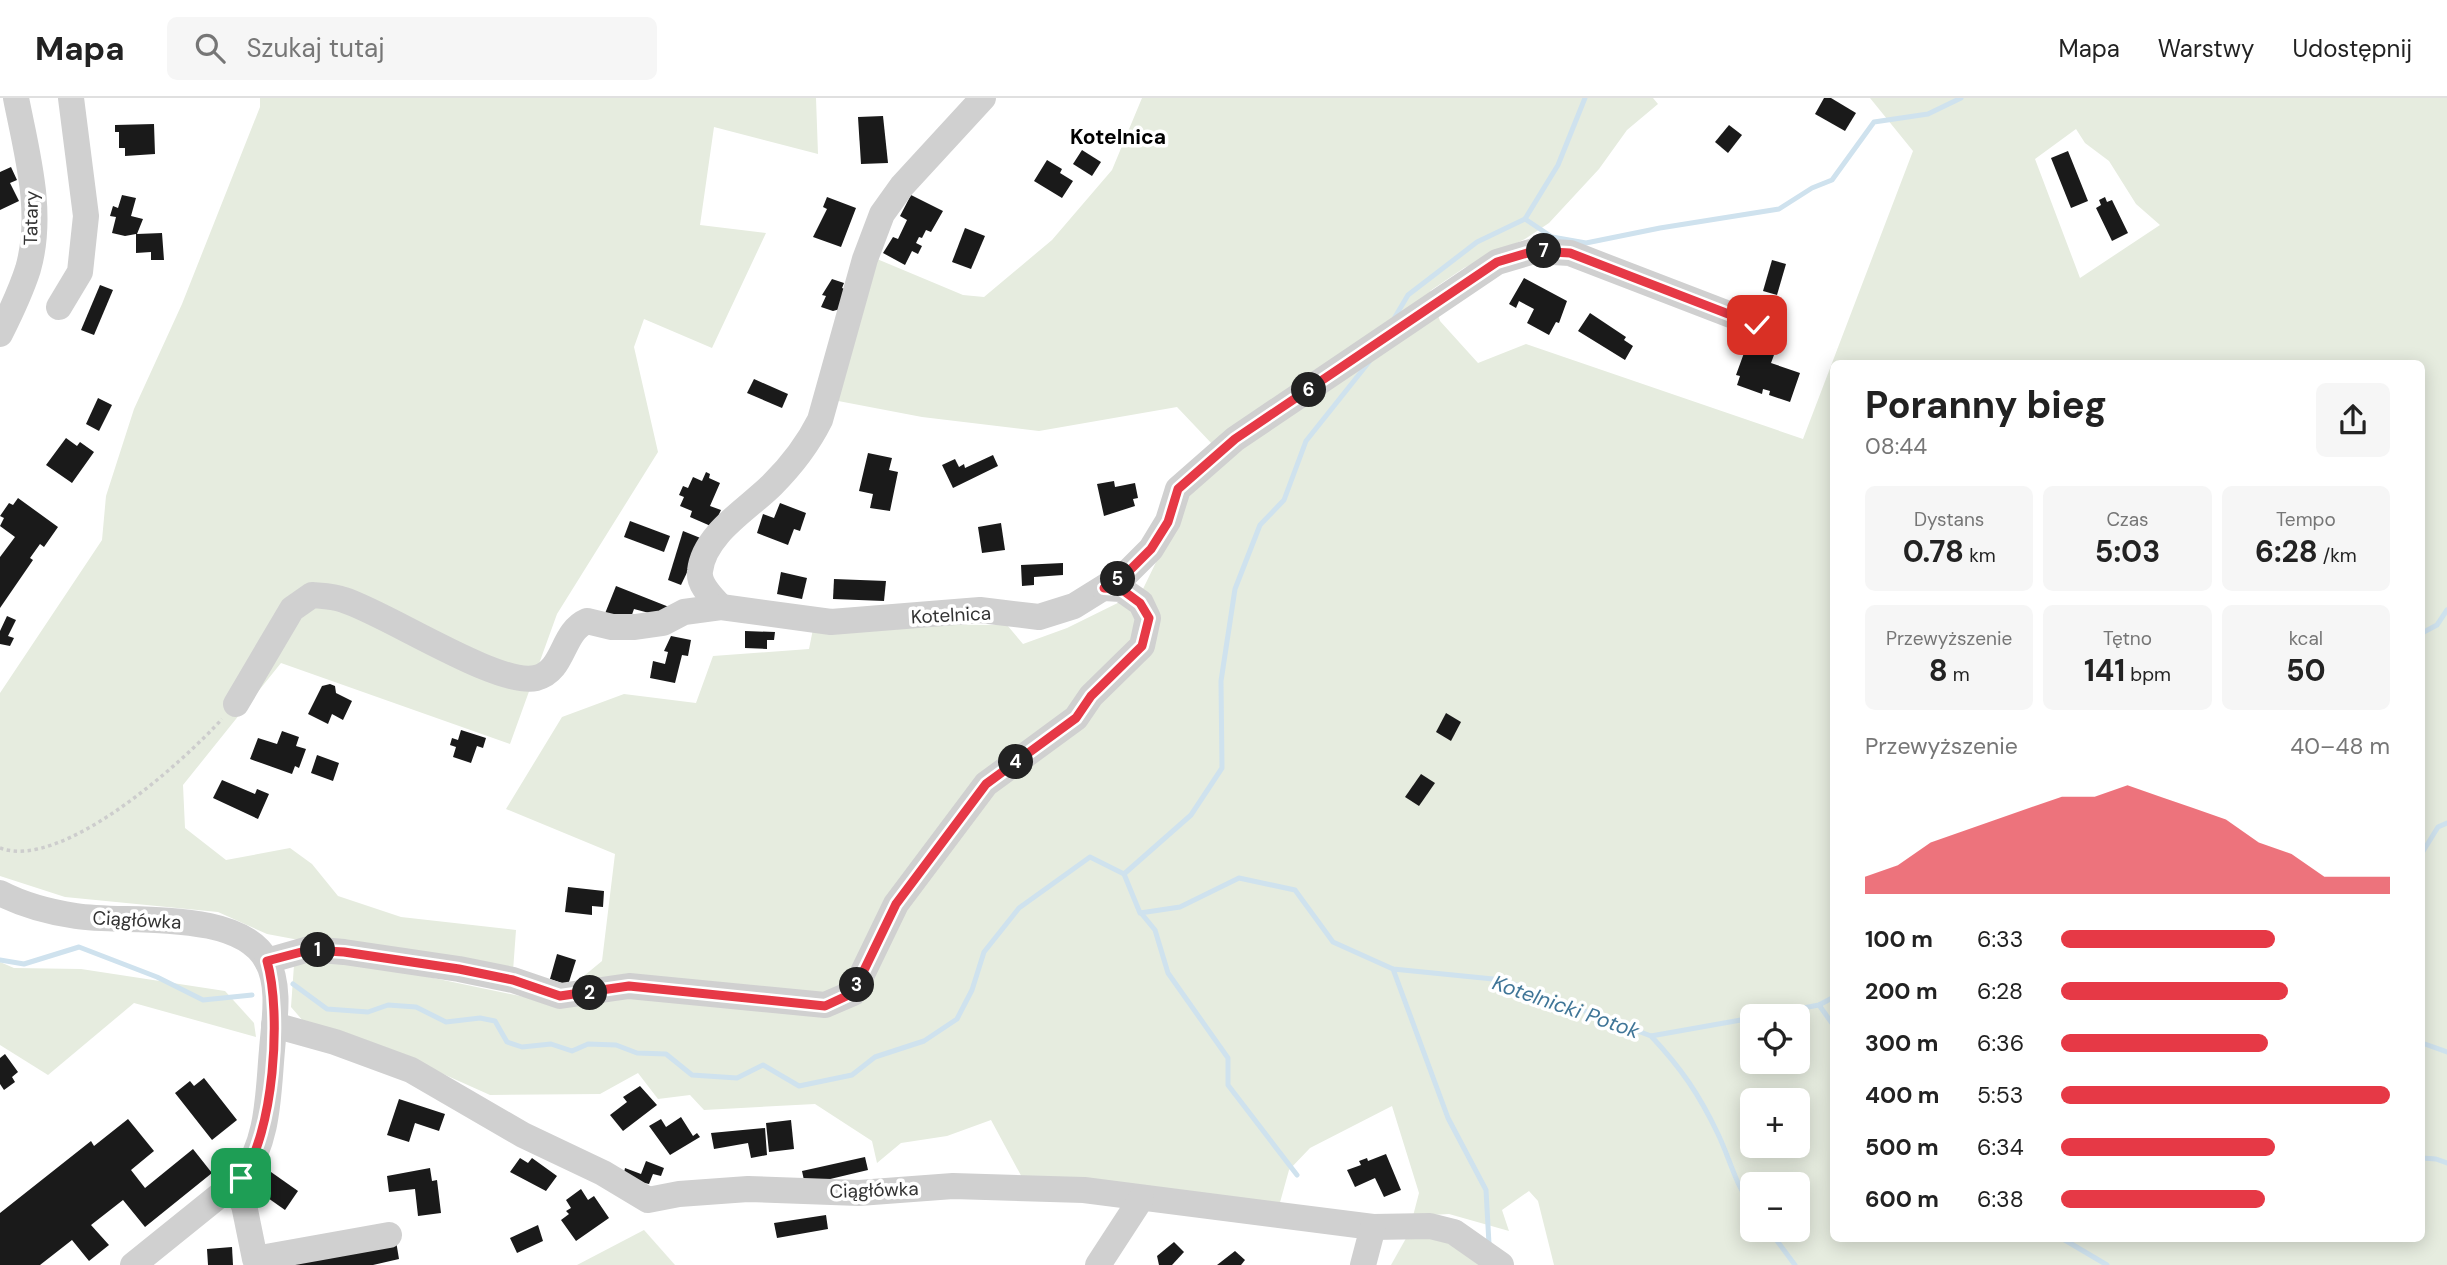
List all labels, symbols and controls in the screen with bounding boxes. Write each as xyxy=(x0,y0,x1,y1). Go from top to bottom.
search box xyxy=(167,17,657,80)
text: Mapa xyxy=(35,27,125,70)
icon: search xyxy=(191,29,229,67)
text: Szukaj tutaj xyxy=(247,31,385,65)
text: Mapa xyxy=(2058,33,2120,64)
text: Warstwy xyxy=(2158,33,2254,64)
text: Udostępnij xyxy=(2292,33,2412,64)
district label: Kotelnica xyxy=(1070,123,1166,151)
street label: Tatary xyxy=(18,190,44,246)
pin: 7 xyxy=(1526,234,1562,268)
text: 7 xyxy=(1538,238,1549,263)
pin xyxy=(1727,295,1787,355)
icon: check xyxy=(1738,306,1776,344)
pin: 6 xyxy=(1292,372,1326,408)
text: 6 xyxy=(1302,377,1315,402)
text: Poranny bieg xyxy=(1865,380,2107,430)
button: share xyxy=(2316,383,2390,457)
text: 08:44 xyxy=(1865,431,1927,461)
text: Dystans xyxy=(1914,507,1984,532)
text: Czas xyxy=(2106,507,2149,532)
text: Tempo xyxy=(2276,507,2336,532)
text: 0.78 xyxy=(1903,532,1964,571)
text: 5:03 xyxy=(2095,532,2160,571)
text: 6:28 xyxy=(2255,532,2318,571)
text: km xyxy=(1964,543,1996,568)
text: /km xyxy=(2318,543,2357,568)
pin: 5 xyxy=(1100,561,1136,596)
text: 5 xyxy=(1112,566,1123,591)
street label: Kotelnica xyxy=(910,600,992,630)
text: Przewyższenie xyxy=(1886,626,2012,651)
text: Tętno xyxy=(2103,626,2152,651)
text: kcal xyxy=(2289,626,2323,651)
text: 8 xyxy=(1929,651,1948,690)
text: 141 xyxy=(2084,651,2125,690)
text: 50 xyxy=(2286,651,2326,690)
text: m xyxy=(1948,662,1970,687)
text: bpm xyxy=(2125,662,2171,687)
text: Przewyższenie xyxy=(1865,731,2018,761)
text: 40–48 m xyxy=(2290,731,2390,761)
pin: 4 xyxy=(998,744,1034,780)
text: 4 xyxy=(1009,749,1022,774)
street label: Ciągłówka xyxy=(92,905,182,935)
text: 100 m xyxy=(1865,924,1933,954)
text: 6:33 xyxy=(1977,924,2023,954)
pin: 1 xyxy=(300,932,336,968)
text: 1 xyxy=(314,937,321,962)
pin: 3 xyxy=(840,968,874,1002)
water label: Kotelnicki Potok xyxy=(1489,969,1644,1045)
text: 3 xyxy=(851,972,862,997)
pin: 2 xyxy=(572,976,608,1010)
text: 200 m xyxy=(1865,976,1938,1006)
text: 6:28 xyxy=(1977,976,2023,1006)
text: 2 xyxy=(584,980,595,1005)
map controls xyxy=(1740,1004,1810,1242)
button: locate xyxy=(1740,1004,1810,1074)
text: 300 m xyxy=(1865,1028,1938,1058)
text: 6:36 xyxy=(1977,1028,2024,1058)
text: 400 m xyxy=(1865,1080,1939,1110)
text: 5:53 xyxy=(1977,1080,2023,1110)
button: + xyxy=(1740,1088,1810,1158)
text: 500 m xyxy=(1865,1132,1939,1162)
text: 6:34 xyxy=(1977,1132,2024,1162)
pin xyxy=(211,1148,271,1208)
icon: arrive xyxy=(222,1159,260,1197)
button: − xyxy=(1740,1172,1810,1242)
street label: Ciągłówka xyxy=(829,1176,919,1204)
text: 600 m xyxy=(1865,1184,1939,1214)
text: 6:38 xyxy=(1977,1184,2024,1214)

